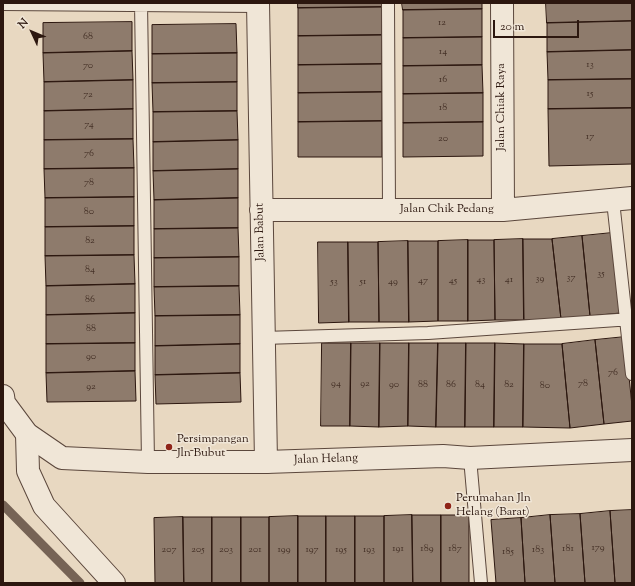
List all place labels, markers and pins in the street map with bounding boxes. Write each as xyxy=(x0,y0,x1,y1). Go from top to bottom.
place label: Persimpangan Jln Bubut xyxy=(177,433,249,461)
marker: Persimpangan Jln Bubut xyxy=(164,442,174,452)
place label: Perumahan Jln Helang (Barat) xyxy=(456,492,531,520)
marker: Perumahan Jln Helang (Barat) xyxy=(443,501,453,511)

